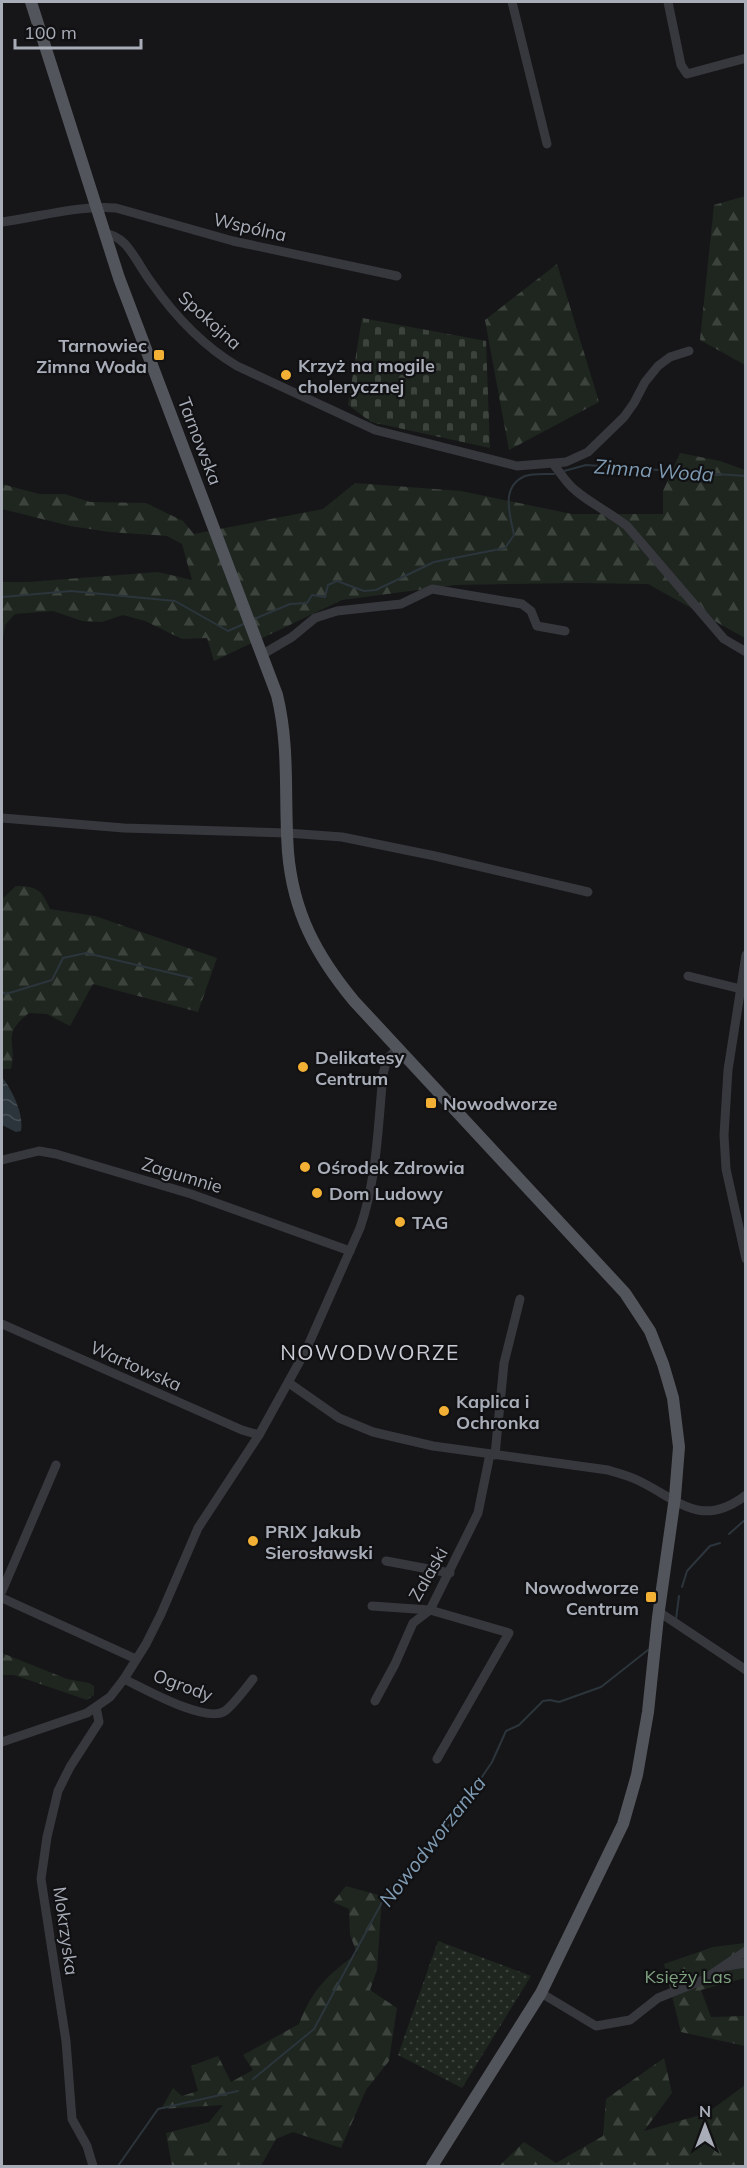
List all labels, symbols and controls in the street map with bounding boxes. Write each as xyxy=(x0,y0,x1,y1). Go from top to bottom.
scale bar xyxy=(15,12,141,50)
text: 100 m xyxy=(24,21,77,44)
street label: Wspólna xyxy=(211,207,289,247)
street label: Spokojna xyxy=(174,286,246,354)
place label: Tarnowiec Zimna Woda xyxy=(36,334,147,378)
marker: Tarnowiec Zimna Woda xyxy=(152,348,166,362)
place label: Krzyż na mogile cholerycznej xyxy=(298,354,435,398)
marker: Krzyż na mogile cholerycznej xyxy=(279,368,293,382)
street label: Tarnowska xyxy=(173,394,227,488)
water label: Zimna Woda xyxy=(593,453,715,487)
place label: Delikatesy Centrum xyxy=(315,1046,404,1090)
marker: Delikatesy Centrum xyxy=(296,1060,310,1074)
place label: Nowodworze xyxy=(443,1092,557,1115)
marker: Nowodworze xyxy=(424,1096,438,1110)
street label: Zagumnie xyxy=(139,1152,225,1198)
place label: Ośrodek Zdrowia xyxy=(317,1156,465,1179)
marker: Ośrodek Zdrowia xyxy=(298,1160,312,1174)
place label: Dom Ludowy xyxy=(329,1182,443,1205)
marker: Dom Ludowy xyxy=(310,1186,324,1200)
place label: TAG xyxy=(412,1211,448,1234)
marker: TAG xyxy=(393,1215,407,1229)
street label: Wartowska xyxy=(87,1336,185,1396)
district label: NOWODWORZE xyxy=(280,1339,460,1365)
place label: Kaplica i Ochronka xyxy=(456,1390,540,1434)
marker: Kaplica i Ochronka xyxy=(437,1404,451,1418)
place label: PRIX Jakub Sierosławski xyxy=(265,1520,373,1564)
marker: PRIX Jakub Sierosławski xyxy=(246,1534,260,1548)
street label: Zalaski xyxy=(403,1543,453,1605)
place label: Nowodworze Centrum xyxy=(525,1576,639,1620)
marker: Nowodworze Centrum xyxy=(644,1590,658,1604)
street label: Ogrody xyxy=(150,1664,216,1707)
water label: Nowodworzanka xyxy=(373,1771,491,1911)
street label: Mokrzyska xyxy=(48,1885,84,1977)
park label: Księży Las xyxy=(644,1965,732,1988)
north arrow xyxy=(675,2096,735,2156)
text: N xyxy=(699,2101,711,2121)

